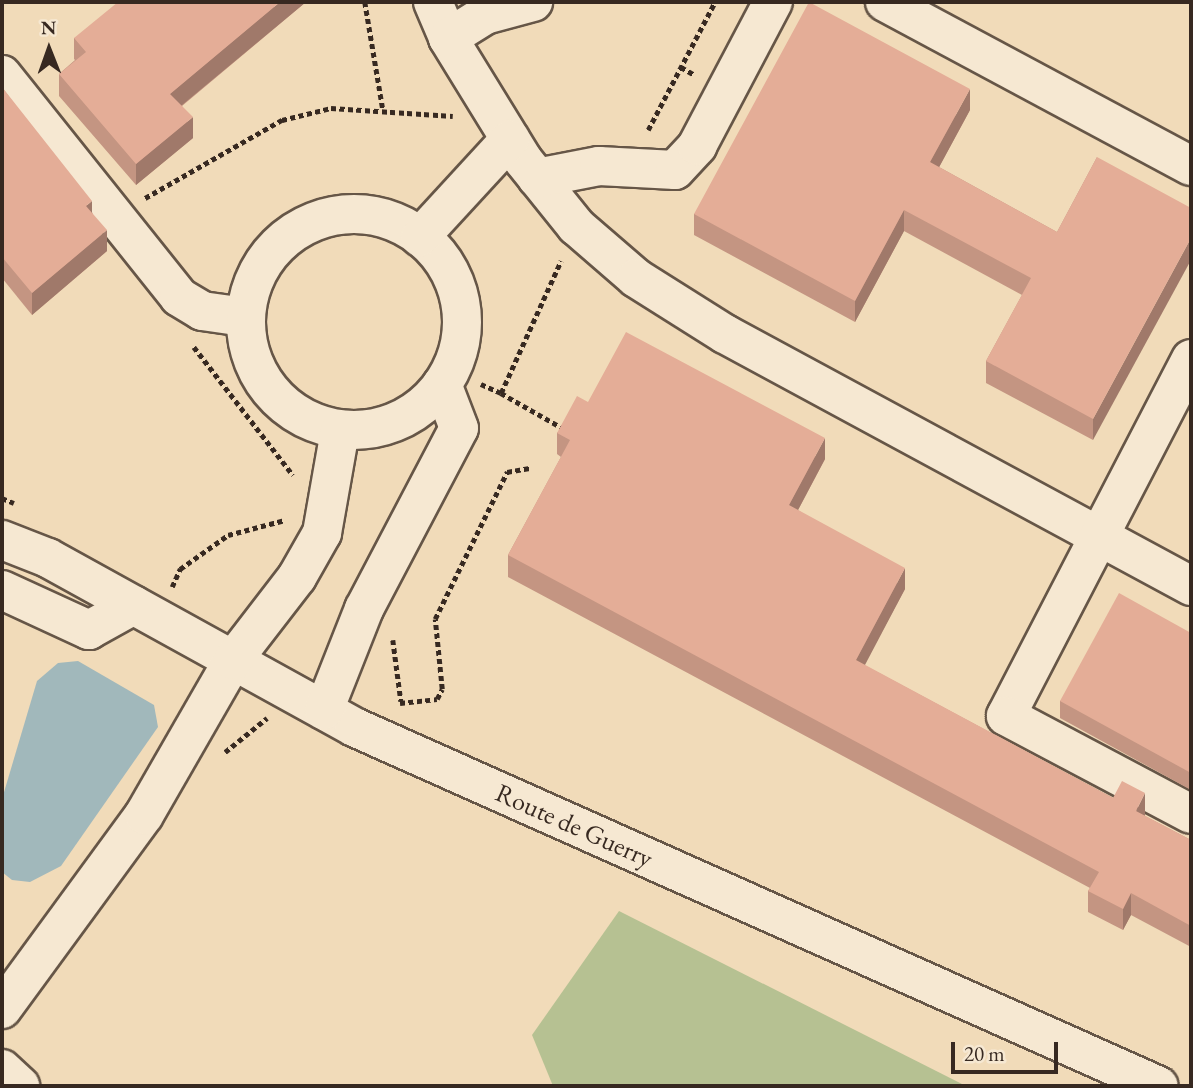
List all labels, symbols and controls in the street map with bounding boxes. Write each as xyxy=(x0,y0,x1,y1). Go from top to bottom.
north arrow xyxy=(14,14,84,84)
text: N xyxy=(41,15,57,40)
street label: Route de Guerry xyxy=(491,777,657,875)
scale bar xyxy=(955,1028,1062,1072)
text: 20 m xyxy=(964,1040,1005,1067)

